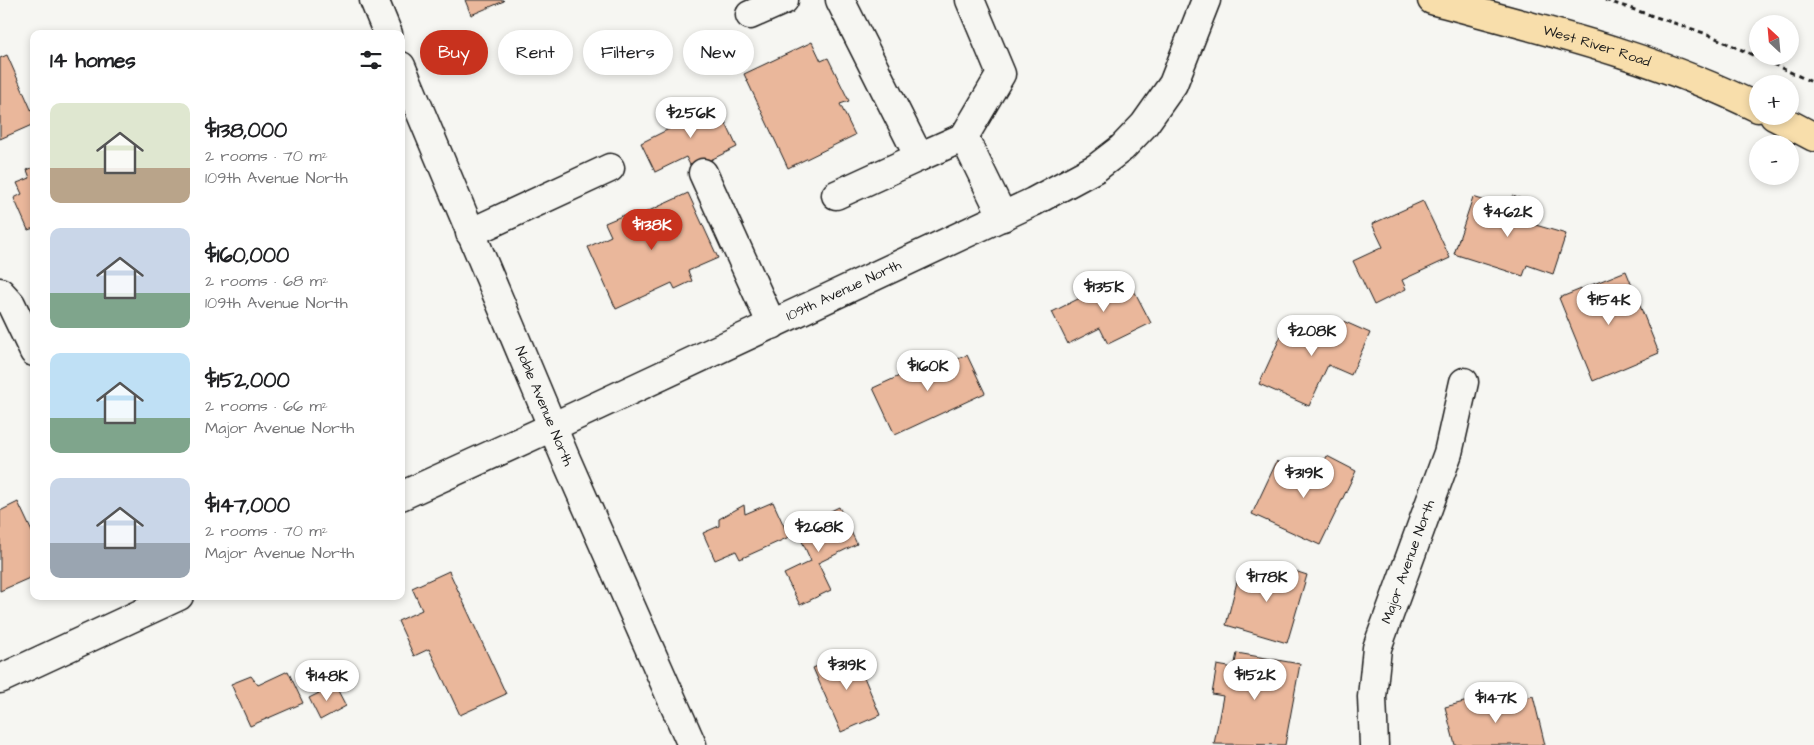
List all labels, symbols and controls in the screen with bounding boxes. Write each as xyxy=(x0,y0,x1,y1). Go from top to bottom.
north arrow xyxy=(1749,15,1799,65)
map controls xyxy=(1749,15,1799,185)
street label: West River Road xyxy=(1541,20,1653,72)
chip: Buy xyxy=(420,30,488,75)
chip: Rent xyxy=(498,30,573,75)
chip: Filters xyxy=(583,30,673,75)
chip: New xyxy=(683,30,754,75)
text: 14 homes xyxy=(50,46,136,75)
icon: filters xyxy=(357,46,385,74)
button: + xyxy=(1749,75,1799,125)
pin: $256K xyxy=(656,96,726,139)
text: $256K xyxy=(666,102,716,124)
text: $138,000 xyxy=(205,116,287,145)
icon: home xyxy=(90,123,150,183)
button: − xyxy=(1749,135,1799,185)
text: 2 rooms · 70 m² xyxy=(205,145,328,167)
text: 109th Avenue North xyxy=(205,167,348,189)
pin: $462K xyxy=(1473,196,1543,238)
text: $462K xyxy=(1484,201,1532,223)
pin: $138K xyxy=(617,208,687,251)
text: $138K xyxy=(632,214,672,236)
text: $160,000 xyxy=(205,241,289,270)
icon: home xyxy=(90,248,150,308)
street label: 109th Avenue North xyxy=(783,255,905,326)
text: 2 rooms · 68 m² xyxy=(205,270,328,292)
pin: $135K xyxy=(1069,270,1139,313)
text: $135K xyxy=(1084,276,1124,298)
pin: $154K xyxy=(1574,284,1644,326)
text: $154K xyxy=(1588,289,1630,311)
text: 109th Avenue North xyxy=(205,292,348,314)
pin: $208K xyxy=(1277,314,1347,357)
text: $208K xyxy=(1288,320,1336,342)
street label: Noble Avenue North xyxy=(510,343,578,469)
pin: $160K xyxy=(893,350,963,392)
text: $160K xyxy=(908,355,948,377)
text: $152,000 xyxy=(205,366,290,395)
icon: home xyxy=(90,373,150,433)
text: 2 rooms · 66 m² xyxy=(205,395,328,417)
text: Major Avenue North xyxy=(205,417,354,439)
pin: $319K xyxy=(1269,456,1339,499)
text: $319K xyxy=(1285,462,1323,484)
text: $147,000 xyxy=(205,491,290,520)
street label: Major Avenue North xyxy=(1377,497,1440,627)
icon: home xyxy=(90,498,150,558)
pin: $268K xyxy=(784,510,854,553)
text: $268K xyxy=(795,516,843,538)
text: 2 rooms · 70 m² xyxy=(205,520,328,542)
text: Major Avenue North xyxy=(205,542,354,564)
pin: $178K xyxy=(1232,560,1302,603)
text: $178K xyxy=(1247,566,1287,588)
pin: $319K xyxy=(812,648,882,691)
text: $319K xyxy=(828,654,866,676)
pin: $152K xyxy=(1220,658,1290,701)
pin: $148K xyxy=(292,660,362,702)
text: $152K xyxy=(1234,664,1276,686)
text: $148K xyxy=(306,665,348,687)
pin: $147K xyxy=(1461,682,1531,724)
text: $147K xyxy=(1475,687,1517,709)

